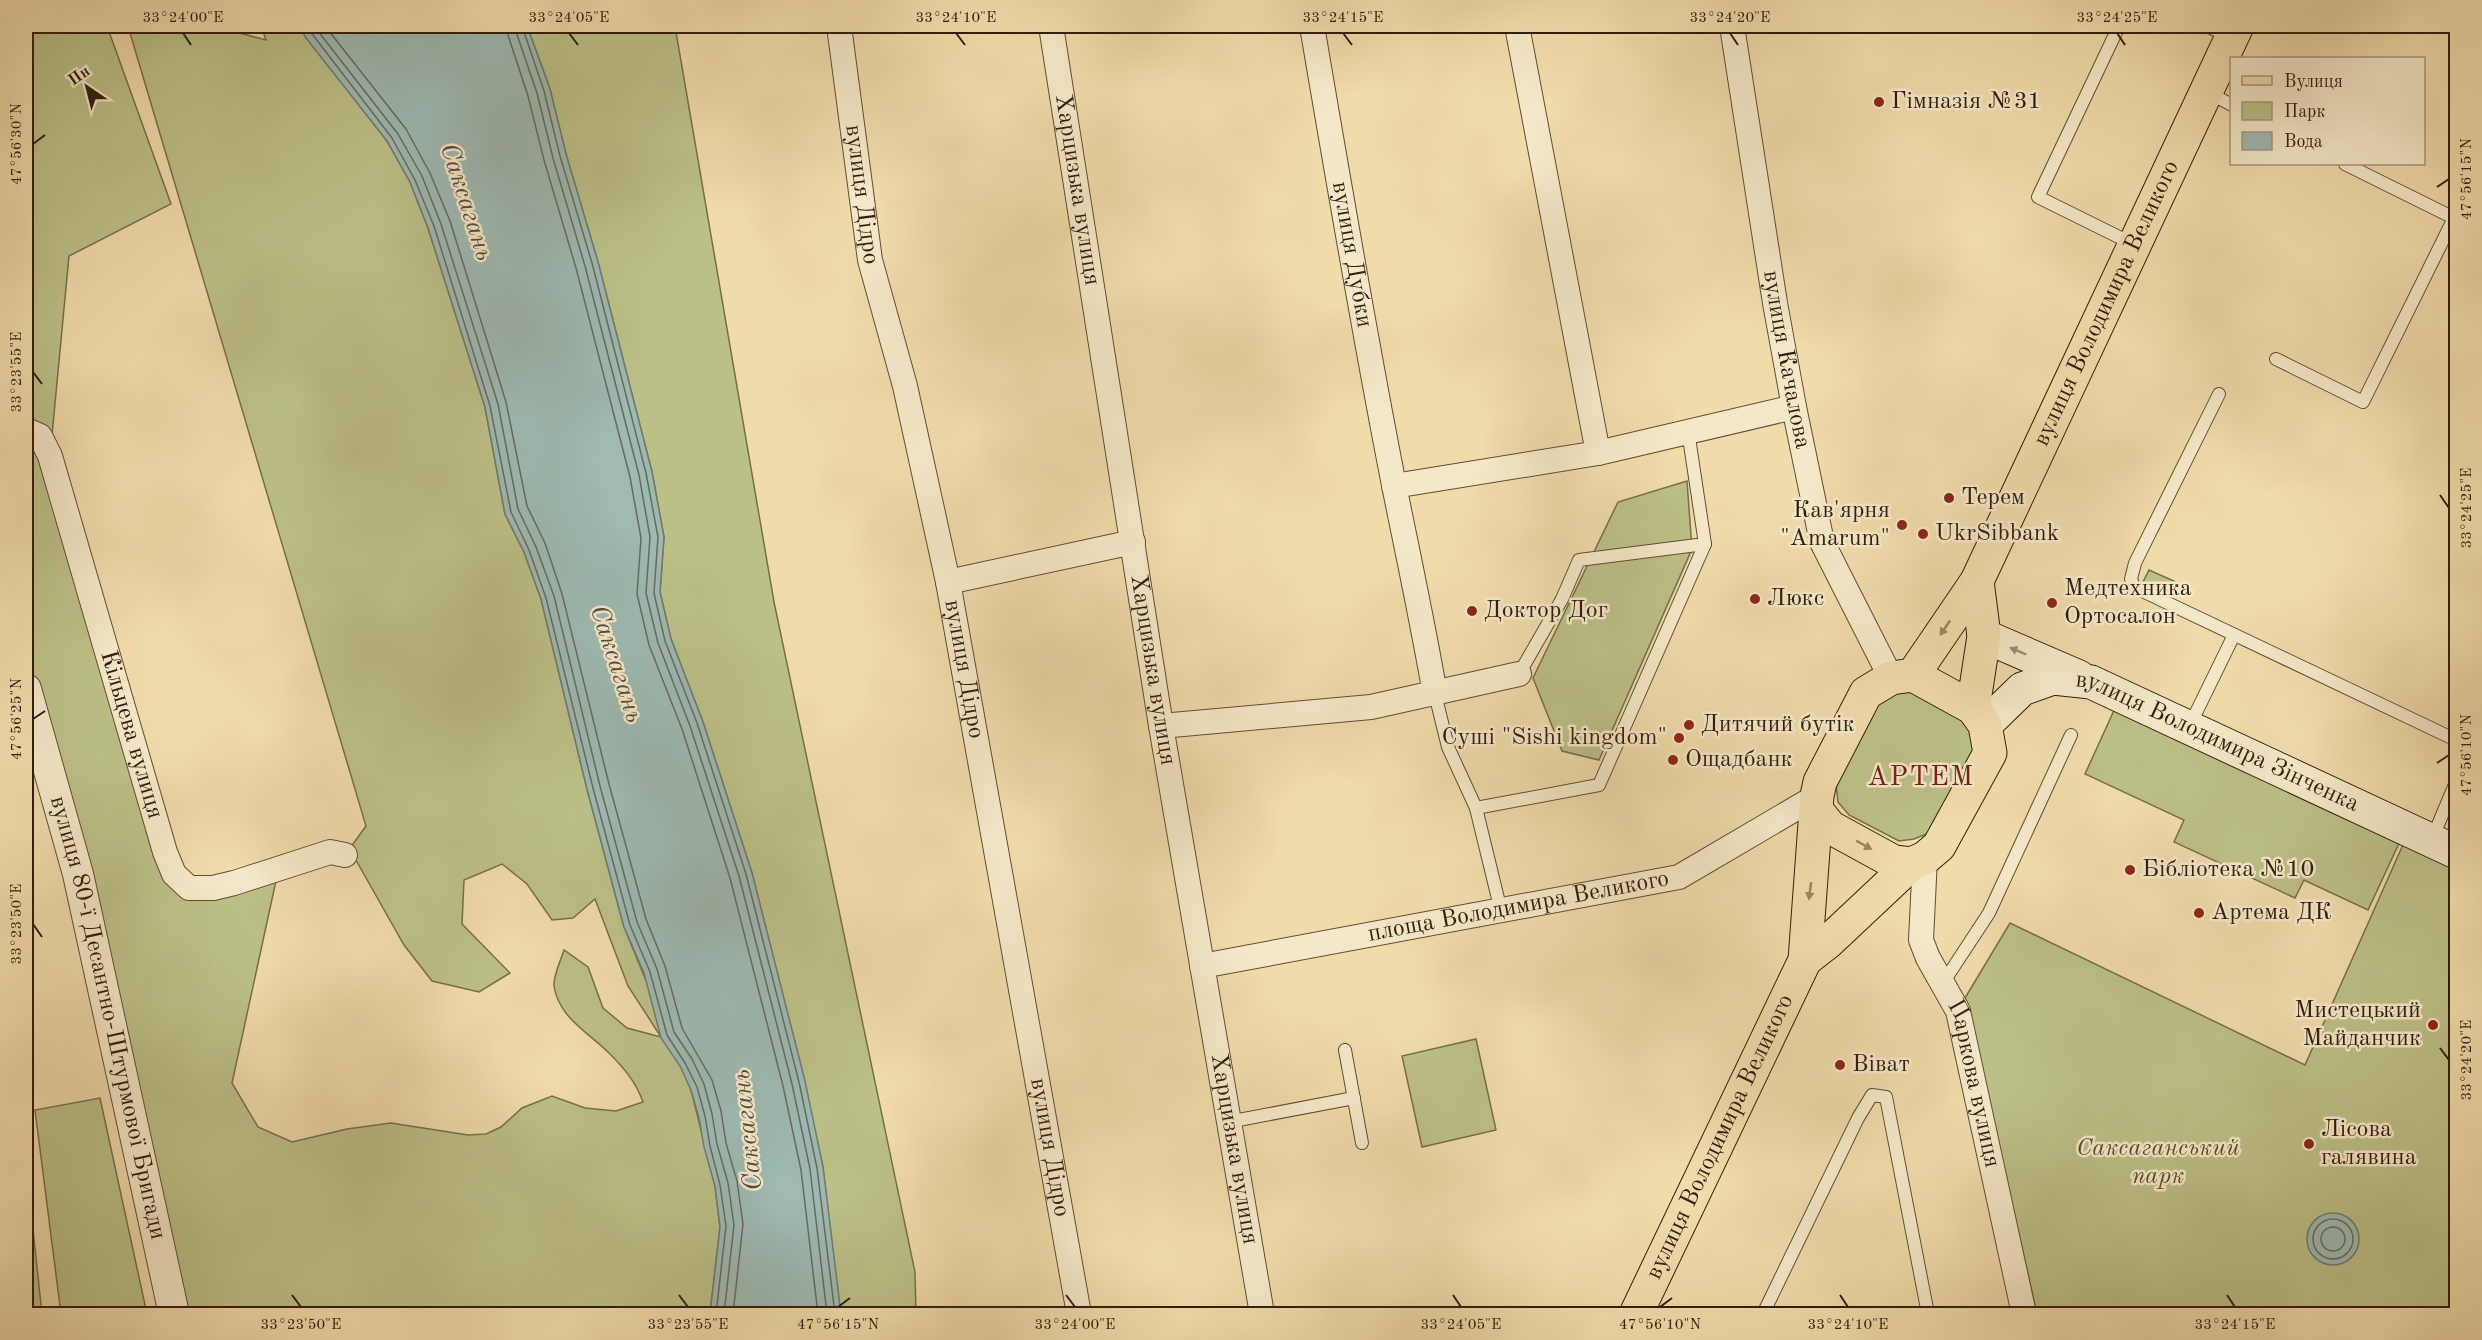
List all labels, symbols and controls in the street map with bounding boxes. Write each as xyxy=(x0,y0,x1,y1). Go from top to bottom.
text: 33°24'00"E xyxy=(143,11,223,26)
text: 33°24'05"E xyxy=(529,11,609,26)
text: 33°24'10"E xyxy=(916,11,996,26)
text: 33°24'15"E xyxy=(1303,11,1383,26)
text: 33°24'20"E xyxy=(1690,11,1770,26)
text: 33°24'25"E xyxy=(2077,11,2157,26)
north arrow xyxy=(57,57,117,117)
legend xyxy=(2230,57,2425,165)
text: Пн xyxy=(66,63,93,89)
text: Вулиця xyxy=(2284,73,2343,91)
place label: Гімназія №31 xyxy=(1891,90,2041,114)
street label: Харцизька вулиця xyxy=(1050,93,1104,287)
marker: Гімназія №31 xyxy=(1872,95,1886,109)
text: 47°56'30"N xyxy=(10,103,25,185)
text: Парк xyxy=(2284,103,2325,121)
street label: вулиця Дідро xyxy=(840,123,882,266)
text: Вода xyxy=(2284,133,2323,151)
text: 47°56'15"N xyxy=(2460,138,2475,220)
water label: Саксагань xyxy=(435,140,497,264)
street label: вулиця Володимира Великого xyxy=(2030,157,2184,450)
street label: вулиця Дубки xyxy=(1327,180,1376,330)
street label: вулиця Качалова xyxy=(1758,269,1814,451)
text: 33°23'55"E xyxy=(10,332,25,412)
text: 33°24'25"E xyxy=(2460,468,2475,548)
place label: Терем xyxy=(1961,486,2025,510)
marker: Терем xyxy=(1942,491,1956,505)
place label: Кав'ярня "Amarum" xyxy=(1780,499,1890,551)
marker: Кав'ярня "Amarum" xyxy=(1895,518,1909,532)
place label: UkrSibbank xyxy=(1935,522,2059,546)
marker: UkrSibbank xyxy=(1916,527,1930,541)
street label: Харцизька вулиця xyxy=(1125,573,1180,767)
place label: Медтехника Ортосалон xyxy=(2064,577,2192,629)
place label: Люкс xyxy=(1767,587,1824,611)
marker: Люкс xyxy=(1748,592,1762,606)
marker: Медтехника Ортосалон xyxy=(2045,596,2059,610)
street label: вулиця Дідро xyxy=(939,598,988,740)
place label: Доктор Дог xyxy=(1484,599,1608,623)
water label: Саксагань xyxy=(585,602,647,726)
marker: Доктор Дог xyxy=(1465,604,1479,618)
one-way arrow xyxy=(1940,620,1951,636)
one-way arrow xyxy=(2009,646,2027,656)
street label: Кільцева вулиця xyxy=(95,648,167,822)
street label: вулиця Володимира Зінченка xyxy=(2074,668,2363,817)
text: 47°56'25"N xyxy=(10,678,25,760)
place label: Дитячий бутік xyxy=(1701,713,1855,737)
text: 47°56'10"N xyxy=(2460,714,2475,796)
marker: Дитячий бутік xyxy=(1682,718,1696,732)
place label: Суші "Sishi kingdom" xyxy=(1441,726,1667,750)
marker: Суші "Sishi kingdom" xyxy=(1672,731,1686,745)
place label: Ощадбанк xyxy=(1685,748,1793,772)
marker: Ощадбанк xyxy=(1666,753,1680,767)
district label: АРТЕМ xyxy=(1867,764,1975,791)
street label: вулиця 80-ї Десантно-Штурмової Бригади xyxy=(45,793,169,1242)
one-way arrow xyxy=(1856,840,1873,850)
place label: Бібліотека №10 xyxy=(2142,858,2314,882)
marker: Бібліотека №10 xyxy=(2123,863,2137,877)
street label: площа Володимира Великого xyxy=(1366,867,1671,947)
one-way arrow xyxy=(1806,881,1815,900)
text: 33°23'50"E xyxy=(10,884,25,964)
place label: Артема ДК xyxy=(2211,901,2332,925)
marker: Артема ДК xyxy=(2192,906,2206,920)
street label: вулиця Володимира Великого xyxy=(1642,991,1799,1283)
street label: Паркова вулиця xyxy=(1942,996,2004,1170)
place label: Мистецький Майданчик xyxy=(2294,999,2421,1051)
marker: Мистецький Майданчик xyxy=(2426,1018,2440,1032)
text: 33°24'20"E xyxy=(2460,1020,2475,1100)
street label: Харцизька вулиця xyxy=(1206,1052,1262,1246)
place label: Віват xyxy=(1852,1053,1910,1077)
marker: Віват xyxy=(1833,1058,1847,1072)
water label: Саксагань xyxy=(729,1068,767,1192)
street label: вулиця Дідро xyxy=(1025,1076,1073,1219)
place label: Лісова галявина xyxy=(2321,1118,2417,1170)
park label: Саксаганський парк xyxy=(2076,1137,2240,1189)
marker: Лісова галявина xyxy=(2302,1137,2316,1151)
text: 33°23'50"E xyxy=(261,1318,341,1333)
text: 33°23'55"E xyxy=(648,1318,728,1333)
text: 47°56'15"N xyxy=(797,1318,879,1333)
text: 33°24'00"E xyxy=(1035,1318,1115,1333)
text: 33°24'05"E xyxy=(1421,1318,1501,1333)
text: 47°56'10"N xyxy=(1619,1318,1701,1333)
text: 33°24'10"E xyxy=(1808,1318,1888,1333)
text: 33°24'15"E xyxy=(2195,1318,2275,1333)

